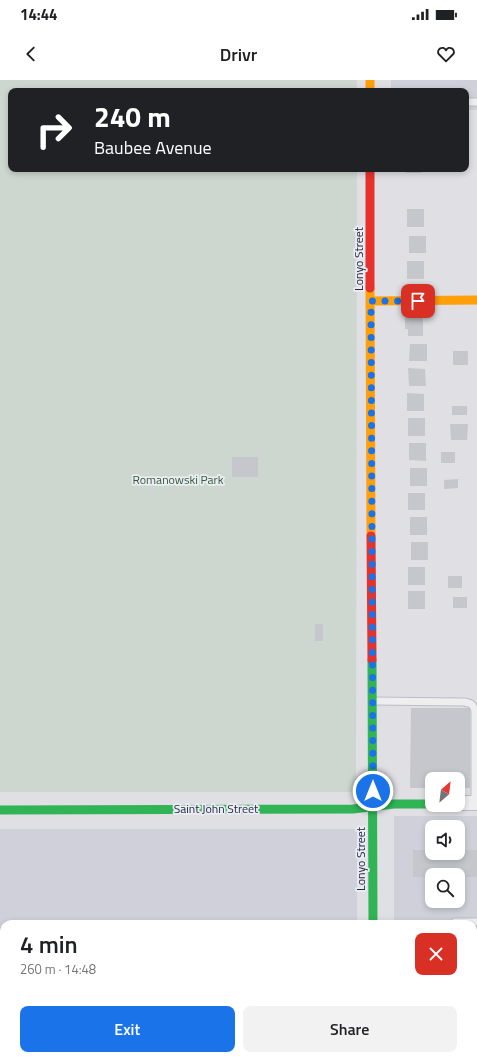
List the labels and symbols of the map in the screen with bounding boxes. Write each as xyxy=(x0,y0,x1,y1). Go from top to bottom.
street label: Lonyo Street xyxy=(349,226,368,291)
pin xyxy=(401,284,435,318)
park label: Romanowski Park xyxy=(132,470,224,489)
position arrow xyxy=(352,770,394,812)
north arrow xyxy=(425,772,465,812)
street label: Saint John Street xyxy=(174,799,259,818)
street label: Lonyo Street xyxy=(351,826,370,891)

